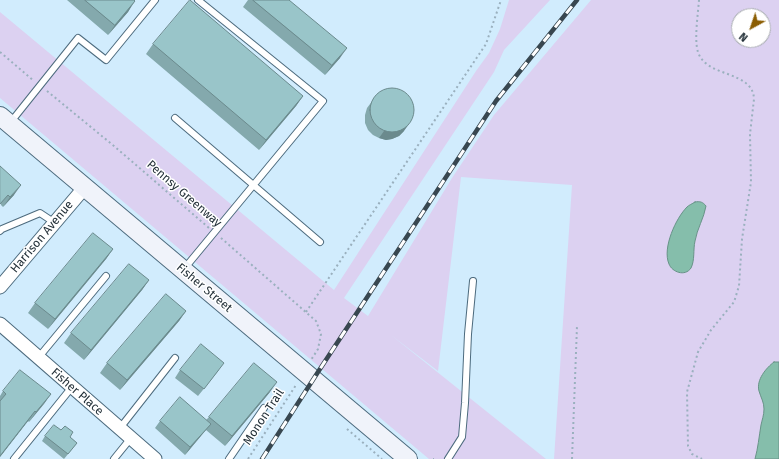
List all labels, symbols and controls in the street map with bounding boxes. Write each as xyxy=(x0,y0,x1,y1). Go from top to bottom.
north arrow xyxy=(731,8,771,48)
text: N xyxy=(737,29,751,44)
street label: Pennsy Greenway xyxy=(144,158,224,230)
street label: Harrison Avenue xyxy=(8,198,76,276)
street label: Fisher Street xyxy=(173,261,235,315)
street label: Fisher Place xyxy=(48,365,106,419)
street label: Monon Trail xyxy=(241,386,287,448)

